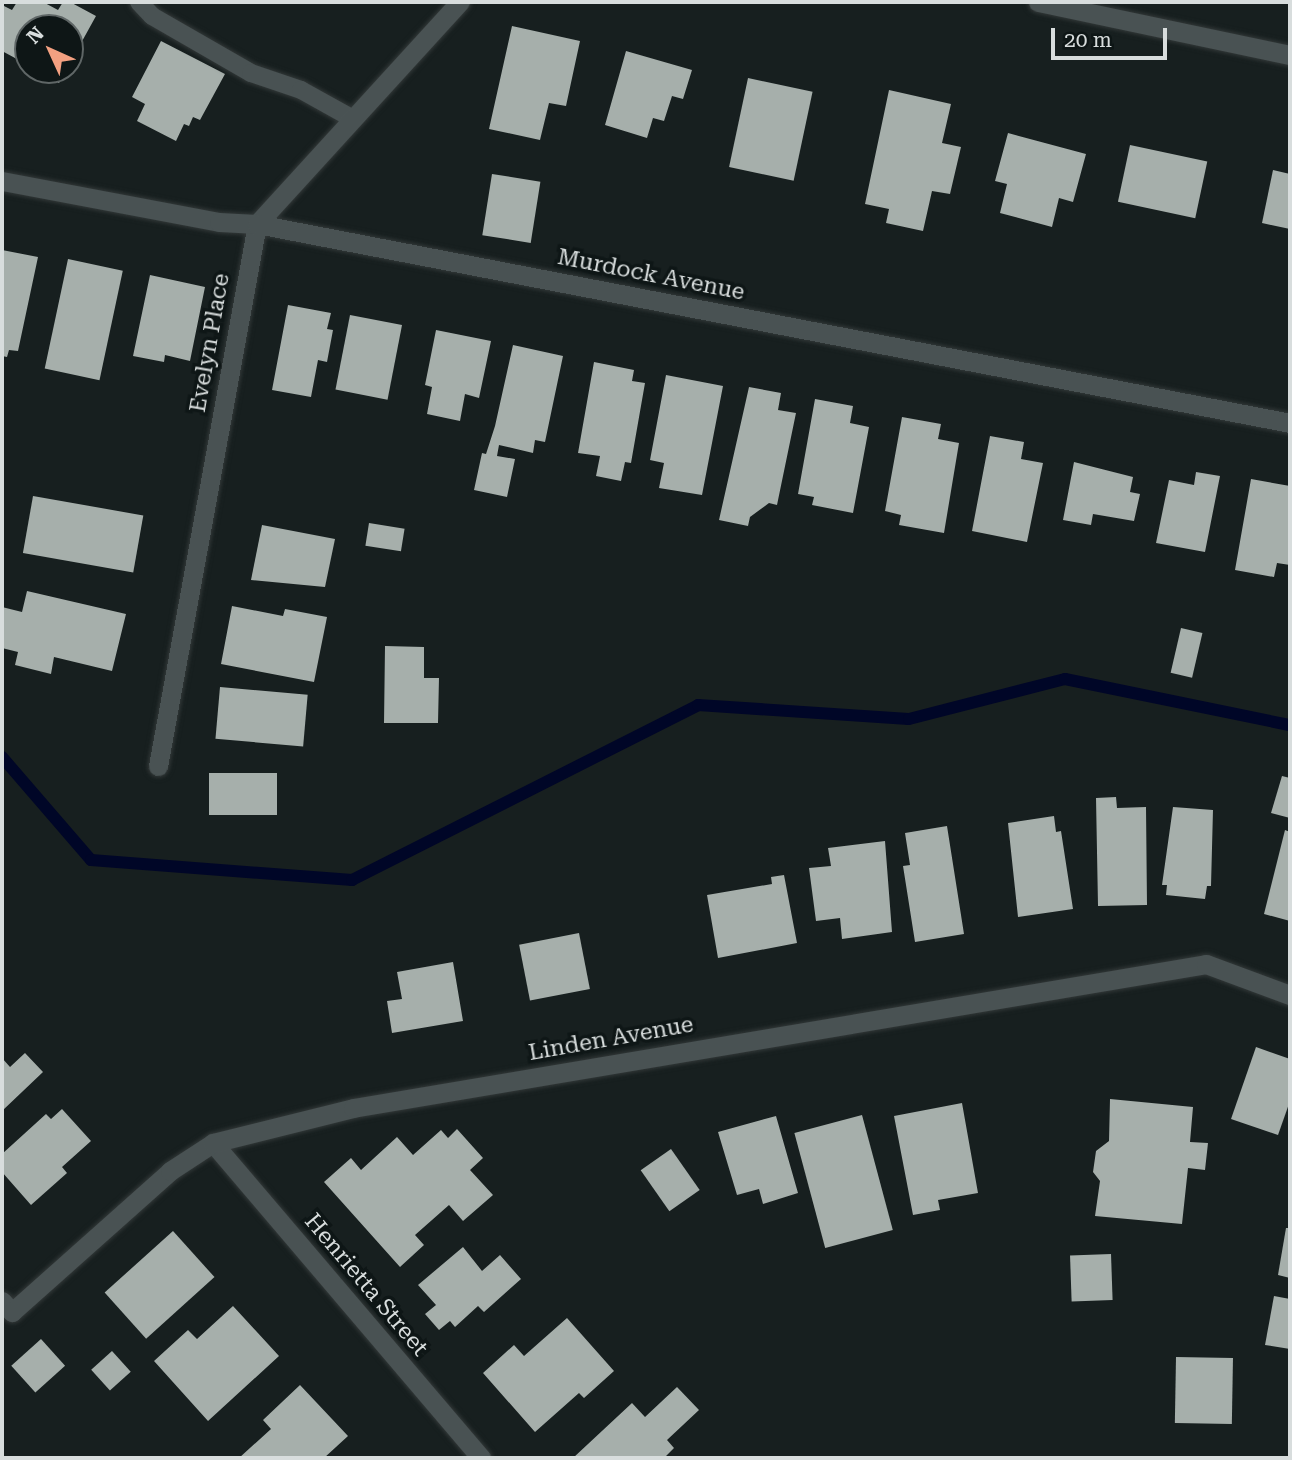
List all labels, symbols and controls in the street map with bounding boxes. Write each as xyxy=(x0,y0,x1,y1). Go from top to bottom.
north arrow xyxy=(14,14,84,84)
scale bar xyxy=(1054,14,1170,58)
text: N xyxy=(22,22,49,49)
text: 20 m xyxy=(1064,28,1112,52)
street label: Murdock Avenue xyxy=(555,243,747,307)
street label: Evelyn Place xyxy=(184,271,236,415)
street label: Linden Avenue xyxy=(526,1011,696,1067)
street label: Henrietta Street xyxy=(298,1208,434,1362)

